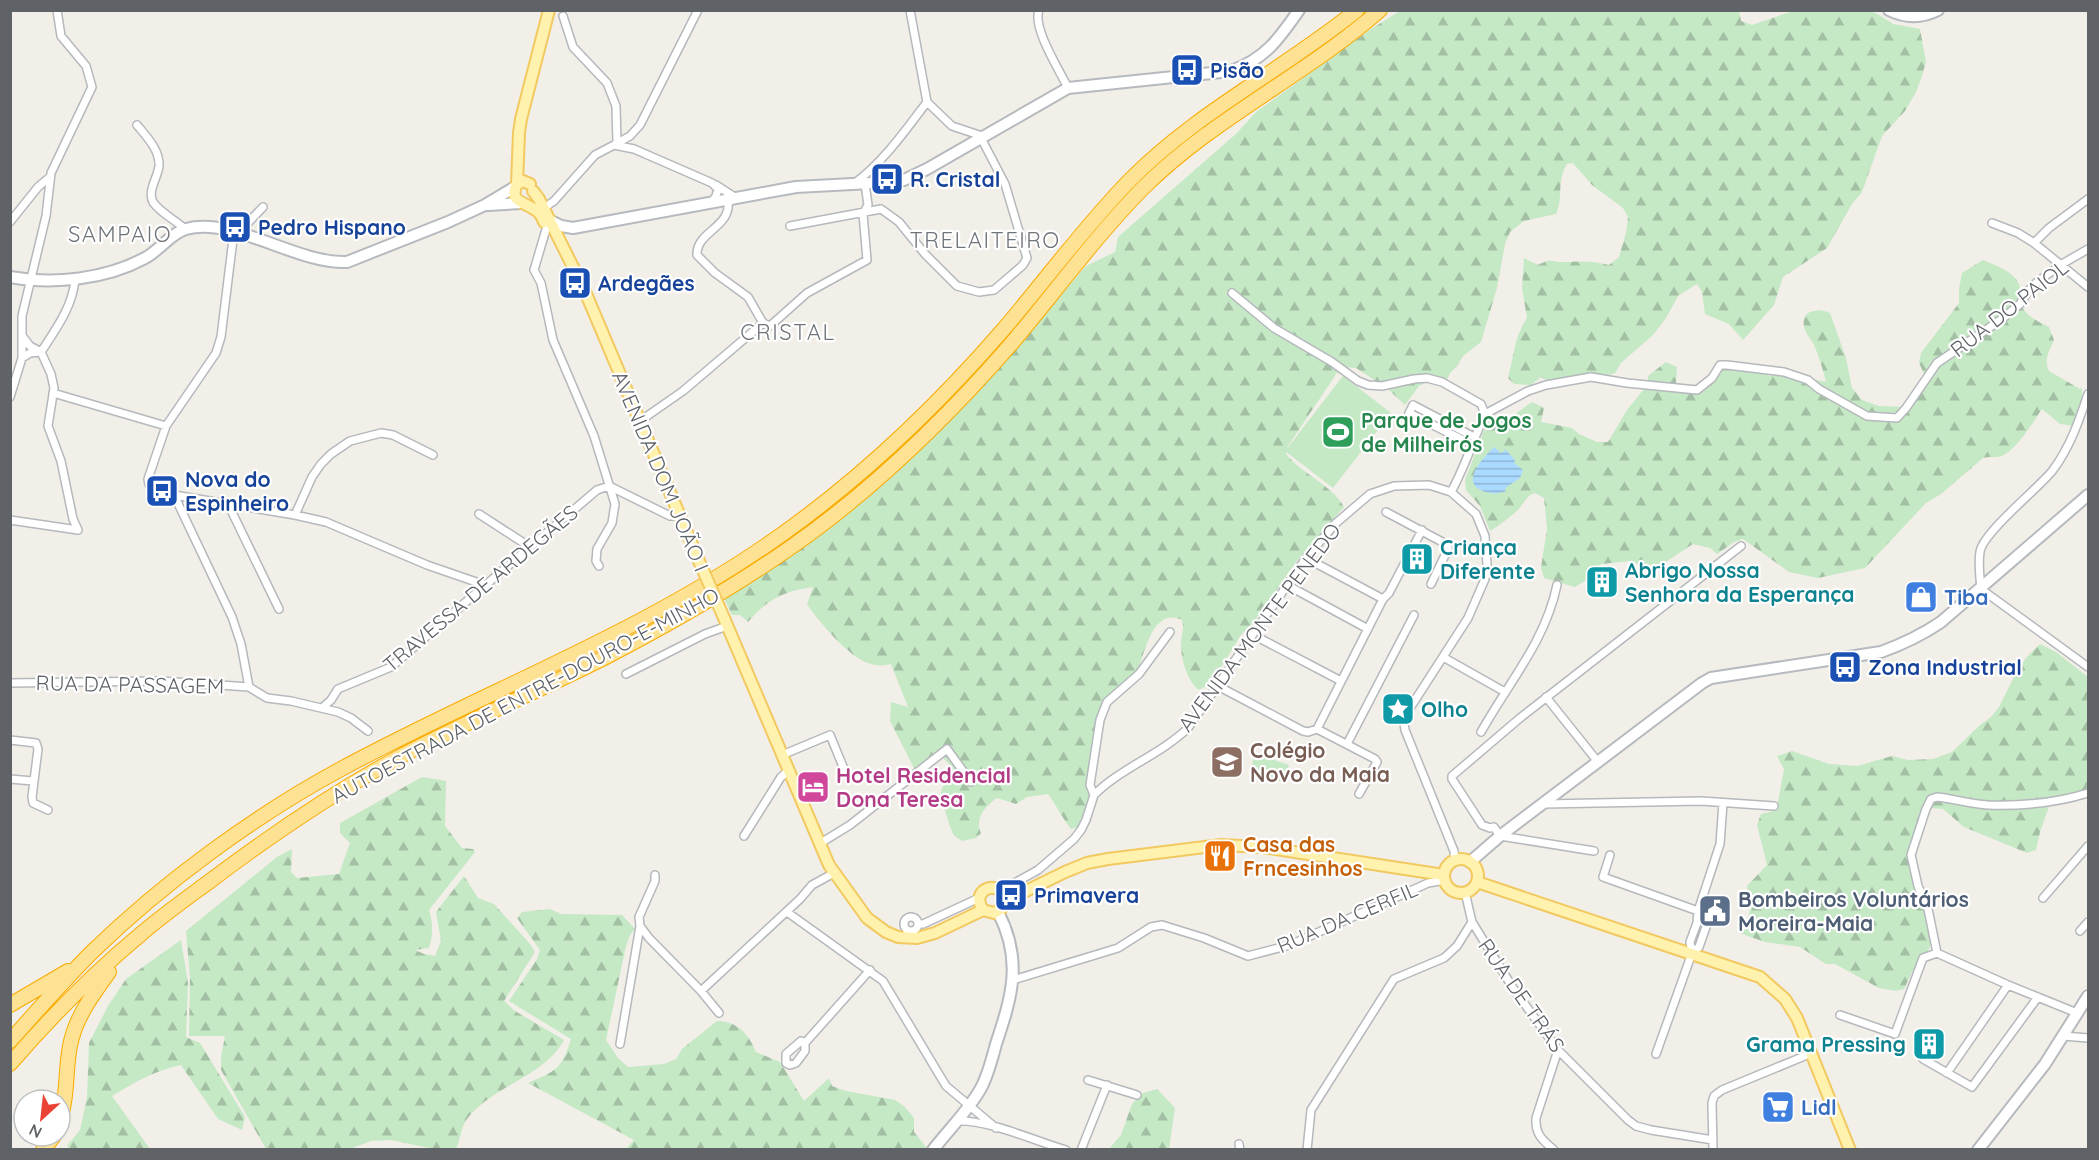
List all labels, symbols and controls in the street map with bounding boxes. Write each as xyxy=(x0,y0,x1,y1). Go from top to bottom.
bus stop icon: Pisão xyxy=(1169,52,1205,88)
place label: Pisão xyxy=(1210,57,1264,83)
bus stop icon: R. Cristal xyxy=(869,161,905,197)
place label: R. Cristal xyxy=(910,166,1000,192)
bus stop icon: Pedro Hispano xyxy=(217,209,253,245)
place label: Pedro Hispano xyxy=(258,214,406,240)
district label: SAMPAIO xyxy=(68,220,172,248)
district label: TRELAITEIRO xyxy=(909,226,1061,254)
street label: RUA DO PAIOL xyxy=(1945,254,2073,362)
bus stop icon: Ardegães xyxy=(557,265,593,301)
place label: Ardegães xyxy=(598,270,695,296)
district label: CRISTAL xyxy=(740,318,836,346)
street label: AVENIDA DOM JOÃO I xyxy=(607,367,715,575)
place label: Parque de Jogos de Milheirós xyxy=(1361,407,1532,457)
sports icon: Parque de Jogos de Milheirós xyxy=(1320,414,1356,450)
place label: Nova do Espinheiro xyxy=(185,466,289,516)
bus stop icon: Nova do Espinheiro xyxy=(144,473,180,509)
street label: TRAVESSA DE ARDEGÃES xyxy=(377,499,583,677)
street label: AVENIDA MONTE PENEDO xyxy=(1172,518,1346,736)
place label: Criança Diferente xyxy=(1440,534,1535,584)
building icon: Criança Diferente xyxy=(1399,541,1435,577)
place label: Abrigo Nossa Senhora da Esperança xyxy=(1625,557,1854,607)
building icon: Abrigo Nossa Senhora da Esperança xyxy=(1584,564,1620,600)
shop icon: Tiba xyxy=(1903,579,1939,615)
street label: AUTOESTRADA DE ENTRE-DOURO-E-MINHO xyxy=(327,581,723,809)
place label: Tiba xyxy=(1944,584,1988,610)
bus stop icon: Zona Industrial xyxy=(1827,649,1863,685)
place label: Zona Industrial xyxy=(1868,654,2022,680)
street label: RUA DA PASSAGEM xyxy=(35,669,225,699)
place icon: Olho xyxy=(1380,691,1416,727)
place label: Olho xyxy=(1421,696,1468,722)
place label: Colégio Novo da Maia xyxy=(1250,737,1390,787)
school or university icon: Colégio Novo da Maia xyxy=(1209,744,1245,780)
place label: Hotel Residencial Dona Teresa xyxy=(836,762,1011,812)
hotel icon: Hotel Residencial Dona Teresa xyxy=(795,769,831,805)
place label: Casa das Frncesinhos xyxy=(1243,831,1363,881)
restaurant icon: Casa das Frncesinhos xyxy=(1202,838,1238,874)
street label: RUA DA CERFIL xyxy=(1273,876,1421,958)
bus stop icon: Primavera xyxy=(993,877,1029,913)
place label: Primavera xyxy=(1034,882,1139,908)
place label: Bombeiros Voluntários Moreira-Maia xyxy=(1738,886,1969,936)
public building icon: Bombeiros Voluntários Moreira-Maia xyxy=(1697,893,1733,929)
street label: RUA DE TRÁS xyxy=(1473,933,1571,1057)
building icon: Grama Pressing xyxy=(1911,1026,1947,1062)
place label: Grama Pressing xyxy=(1746,1031,1906,1057)
north arrow xyxy=(12,1088,72,1148)
supermarket icon: Lidl xyxy=(1760,1089,1796,1125)
place label: Lidl xyxy=(1801,1094,1837,1120)
text: N xyxy=(25,1120,45,1143)

